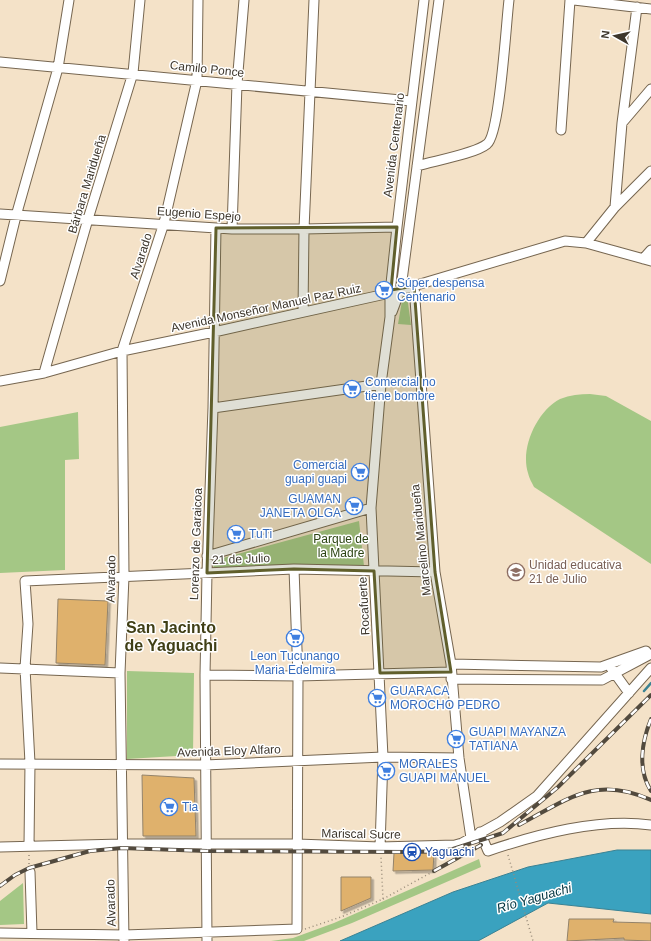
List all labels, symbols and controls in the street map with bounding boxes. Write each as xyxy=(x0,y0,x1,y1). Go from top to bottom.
north arrow xyxy=(595,16,635,56)
text: N xyxy=(599,30,612,39)
street label: Camilo Ponce xyxy=(169,58,245,80)
street label: Avenida Centenario xyxy=(381,92,407,198)
street label: Bárbara Maridueña xyxy=(65,133,109,235)
street label: Eugenio Espejo xyxy=(157,204,242,224)
street label: Alvarado xyxy=(127,231,155,281)
place label: Súper despensa Centenario xyxy=(397,276,485,304)
supermarket icon: Súper despensa Centenario xyxy=(374,280,394,300)
street label: Avenida Monseñor Manuel Paz Ruiz xyxy=(170,281,362,335)
place label: Comercial no tiene bombre xyxy=(365,375,436,403)
supermarket icon: Comercial no tiene bombre xyxy=(342,379,362,399)
place label: Comercial guapi guapi xyxy=(285,458,347,486)
supermarket icon: Comercial guapi guapi xyxy=(350,462,370,482)
street label: Marcelino Maridueña xyxy=(408,483,434,596)
street label: Lorenzo de Garaicoa xyxy=(187,487,205,600)
place label: GUAMAN JANETA OLGA xyxy=(260,492,341,520)
supermarket icon: GUAMAN JANETA OLGA xyxy=(344,496,364,516)
supermarket icon: TuTi xyxy=(226,524,246,544)
place label: TuTi xyxy=(249,527,272,541)
park label: Parque de la Madre xyxy=(313,532,369,560)
street label: 21 de Julio xyxy=(212,551,271,567)
street label: Alvarado xyxy=(104,555,118,603)
place label: Unidad educativa 21 de Julio xyxy=(529,558,622,586)
school or university icon: Unidad educativa 21 de Julio xyxy=(506,562,526,582)
street label: Rocafuerte xyxy=(355,576,373,636)
district label: San Jacinto de Yaguachi xyxy=(124,619,218,654)
supermarket icon: Leon Tucunango Maria Edelmira xyxy=(285,628,305,648)
place label: Leon Tucunango Maria Edelmira xyxy=(250,649,340,677)
place label: GUARACA MOROCHO PEDRO xyxy=(390,684,500,712)
supermarket icon: GUARACA MOROCHO PEDRO xyxy=(367,688,387,708)
place label: GUAPI MAYANZA TATIANA xyxy=(469,725,566,753)
supermarket icon: GUAPI MAYANZA TATIANA xyxy=(446,729,466,749)
street label: Avenida Eloy Alfaro xyxy=(177,742,281,760)
place label: MORALES GUAPI MANUEL xyxy=(399,757,490,785)
supermarket icon: MORALES GUAPI MANUEL xyxy=(376,761,396,781)
supermarket icon: Tia xyxy=(159,797,179,817)
place label: Tia xyxy=(182,800,199,814)
street label: Mariscal Sucre xyxy=(321,826,401,842)
station icon: Yaguachi xyxy=(402,842,422,862)
place label: Yaguachi xyxy=(425,845,474,859)
street label: Alvarado xyxy=(103,879,119,927)
water label: Río Yaguachi xyxy=(495,880,574,916)

